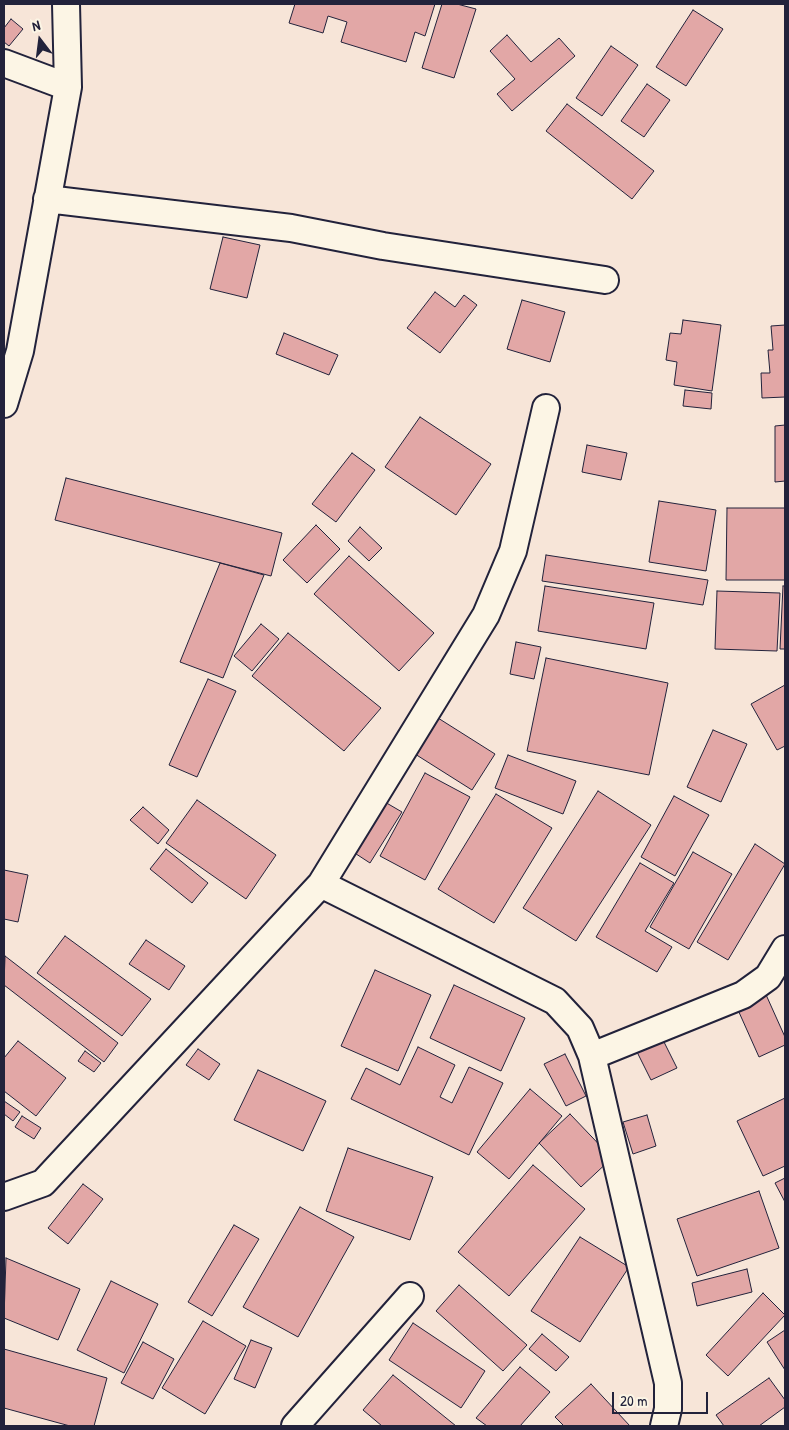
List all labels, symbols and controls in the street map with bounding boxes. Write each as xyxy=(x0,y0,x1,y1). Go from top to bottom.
north arrow xyxy=(15,15,65,65)
text: N xyxy=(30,15,42,35)
scale bar xyxy=(614,1382,710,1414)
text: 20 m xyxy=(620,1390,647,1411)

